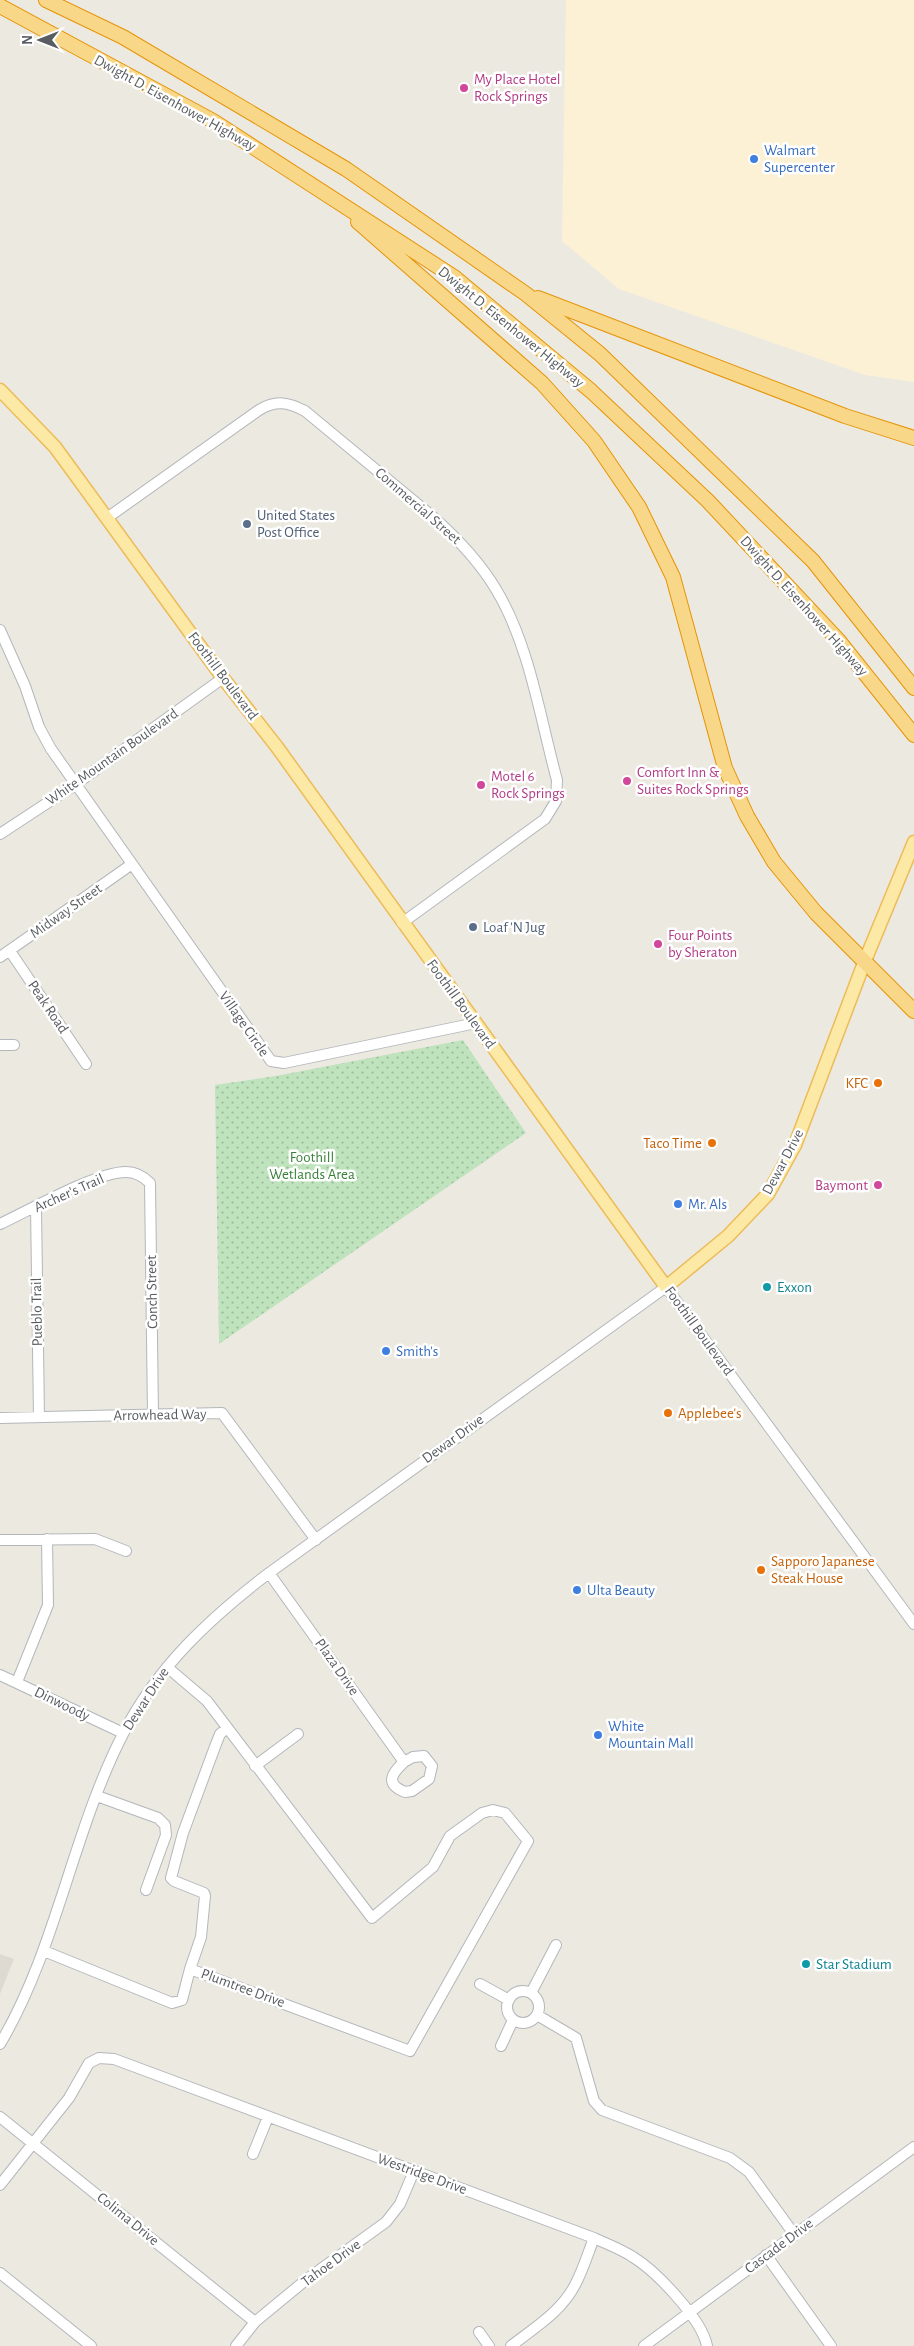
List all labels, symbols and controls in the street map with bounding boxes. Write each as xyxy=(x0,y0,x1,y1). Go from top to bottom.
north arrow xyxy=(15,15,65,65)
text: N xyxy=(21,35,35,45)
street label: Dwight D. Eisenhower Highway xyxy=(92,52,259,154)
place label: My Place Hotel Rock Springs xyxy=(474,72,561,104)
marker: My Place Hotel Rock Springs xyxy=(458,82,470,94)
place label: Walmart Supercenter xyxy=(764,143,835,175)
marker: Walmart Supercenter xyxy=(748,153,760,165)
street label: Dwight D. Eisenhower Highway xyxy=(435,264,587,391)
street label: Commercial Street xyxy=(372,465,464,547)
place label: United States Post Office xyxy=(257,508,335,540)
marker: United States Post Office xyxy=(241,518,253,530)
street label: Dwight D. Eisenhower Highway xyxy=(737,533,871,679)
street label: Foothill Boulevard xyxy=(185,629,261,723)
street label: White Mountain Boulevard xyxy=(43,706,181,808)
place label: Comfort Inn & Suites Rock Springs xyxy=(637,765,749,797)
place label: Motel 6 Rock Springs xyxy=(491,769,565,801)
marker: Comfort Inn & Suites Rock Springs xyxy=(621,775,633,787)
marker: Motel 6 Rock Springs xyxy=(475,779,487,791)
street label: Midway Street xyxy=(27,881,105,941)
place label: Loaf 'N Jug xyxy=(483,920,546,935)
marker: Loaf 'N Jug xyxy=(467,921,479,933)
place label: Four Points by Sheraton xyxy=(668,928,737,960)
marker: Four Points by Sheraton xyxy=(652,938,664,950)
street label: Foothill Boulevard xyxy=(424,957,498,1051)
street label: Peak Road xyxy=(25,978,71,1036)
street label: Village Circle xyxy=(216,989,272,1059)
place label: KFC xyxy=(845,1076,868,1091)
marker: KFC xyxy=(872,1077,884,1089)
street label: Dewar Drive xyxy=(760,1127,807,1197)
place label: Taco Time xyxy=(643,1136,702,1151)
marker: Taco Time xyxy=(706,1137,718,1149)
park label: Foothill Wetlands Area xyxy=(269,1150,355,1182)
street label: Archer's Trail xyxy=(32,1171,106,1215)
place label: Baymont xyxy=(815,1178,868,1193)
marker: Baymont xyxy=(872,1179,884,1191)
place label: Mr. Als xyxy=(688,1197,727,1212)
marker: Mr. Als xyxy=(672,1198,684,1210)
street label: Conch Street xyxy=(144,1255,160,1329)
street label: Pueblo Trail xyxy=(29,1277,45,1347)
place label: Exxon xyxy=(777,1280,812,1295)
marker: Exxon xyxy=(761,1281,773,1293)
street label: Foothill Boulevard xyxy=(662,1284,736,1378)
place label: Smith's xyxy=(396,1344,438,1359)
marker: Smith's xyxy=(380,1345,392,1357)
place label: Applebee's xyxy=(678,1406,741,1421)
street label: Arrowhead Way xyxy=(113,1407,207,1423)
marker: Applebee's xyxy=(662,1407,674,1419)
street label: Dewar Drive xyxy=(420,1412,487,1466)
place label: Sapporo Japanese Steak House xyxy=(771,1554,875,1586)
marker: Sapporo Japanese Steak House xyxy=(755,1564,767,1576)
place label: Ulta Beauty xyxy=(587,1583,655,1598)
marker: Ulta Beauty xyxy=(571,1584,583,1596)
street label: Plaza Drive xyxy=(312,1636,362,1698)
street label: Dewar Drive xyxy=(120,1665,172,1733)
street label: Dinwoody xyxy=(32,1684,93,1724)
place label: White Mountain Mall xyxy=(608,1719,694,1751)
marker: White Mountain Mall xyxy=(592,1729,604,1741)
place label: Star Stadium xyxy=(816,1957,892,1972)
marker: Star Stadium xyxy=(800,1958,812,1970)
street label: Plumtree Drive xyxy=(199,1966,287,2010)
street label: Westridge Drive xyxy=(375,2151,469,2197)
street label: Colima Drive xyxy=(94,2190,162,2248)
street label: Cascade Drive xyxy=(742,2216,816,2276)
street label: Tahoe Drive xyxy=(299,2237,363,2289)

